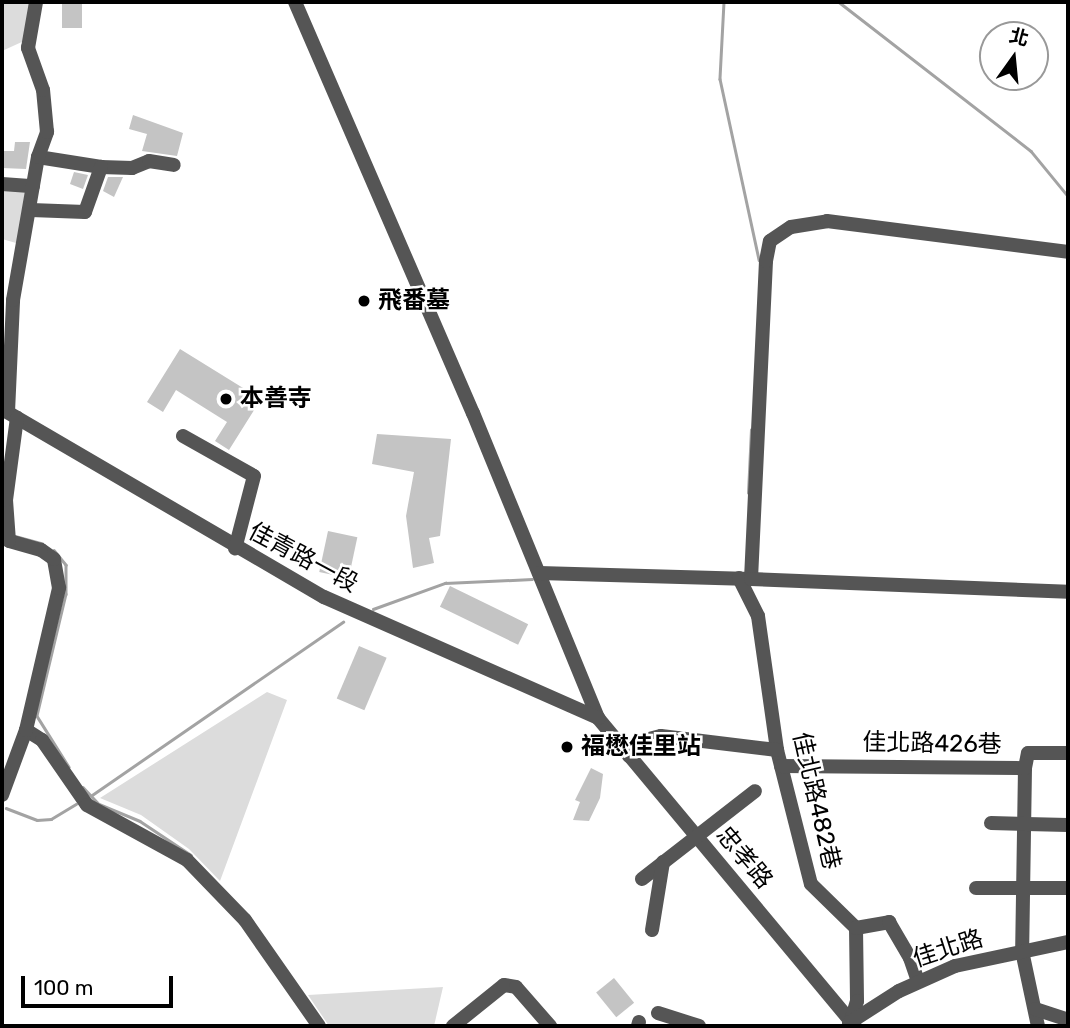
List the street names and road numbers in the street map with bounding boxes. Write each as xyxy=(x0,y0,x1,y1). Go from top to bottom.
street label: 佳青路一段 xyxy=(243,517,363,599)
street label: 佳北路426巷 xyxy=(862,728,1002,760)
street label: 佳北路482巷 xyxy=(786,729,846,873)
street label: 忠孝路 xyxy=(710,821,778,895)
street label: 佳北路 xyxy=(909,924,987,974)

